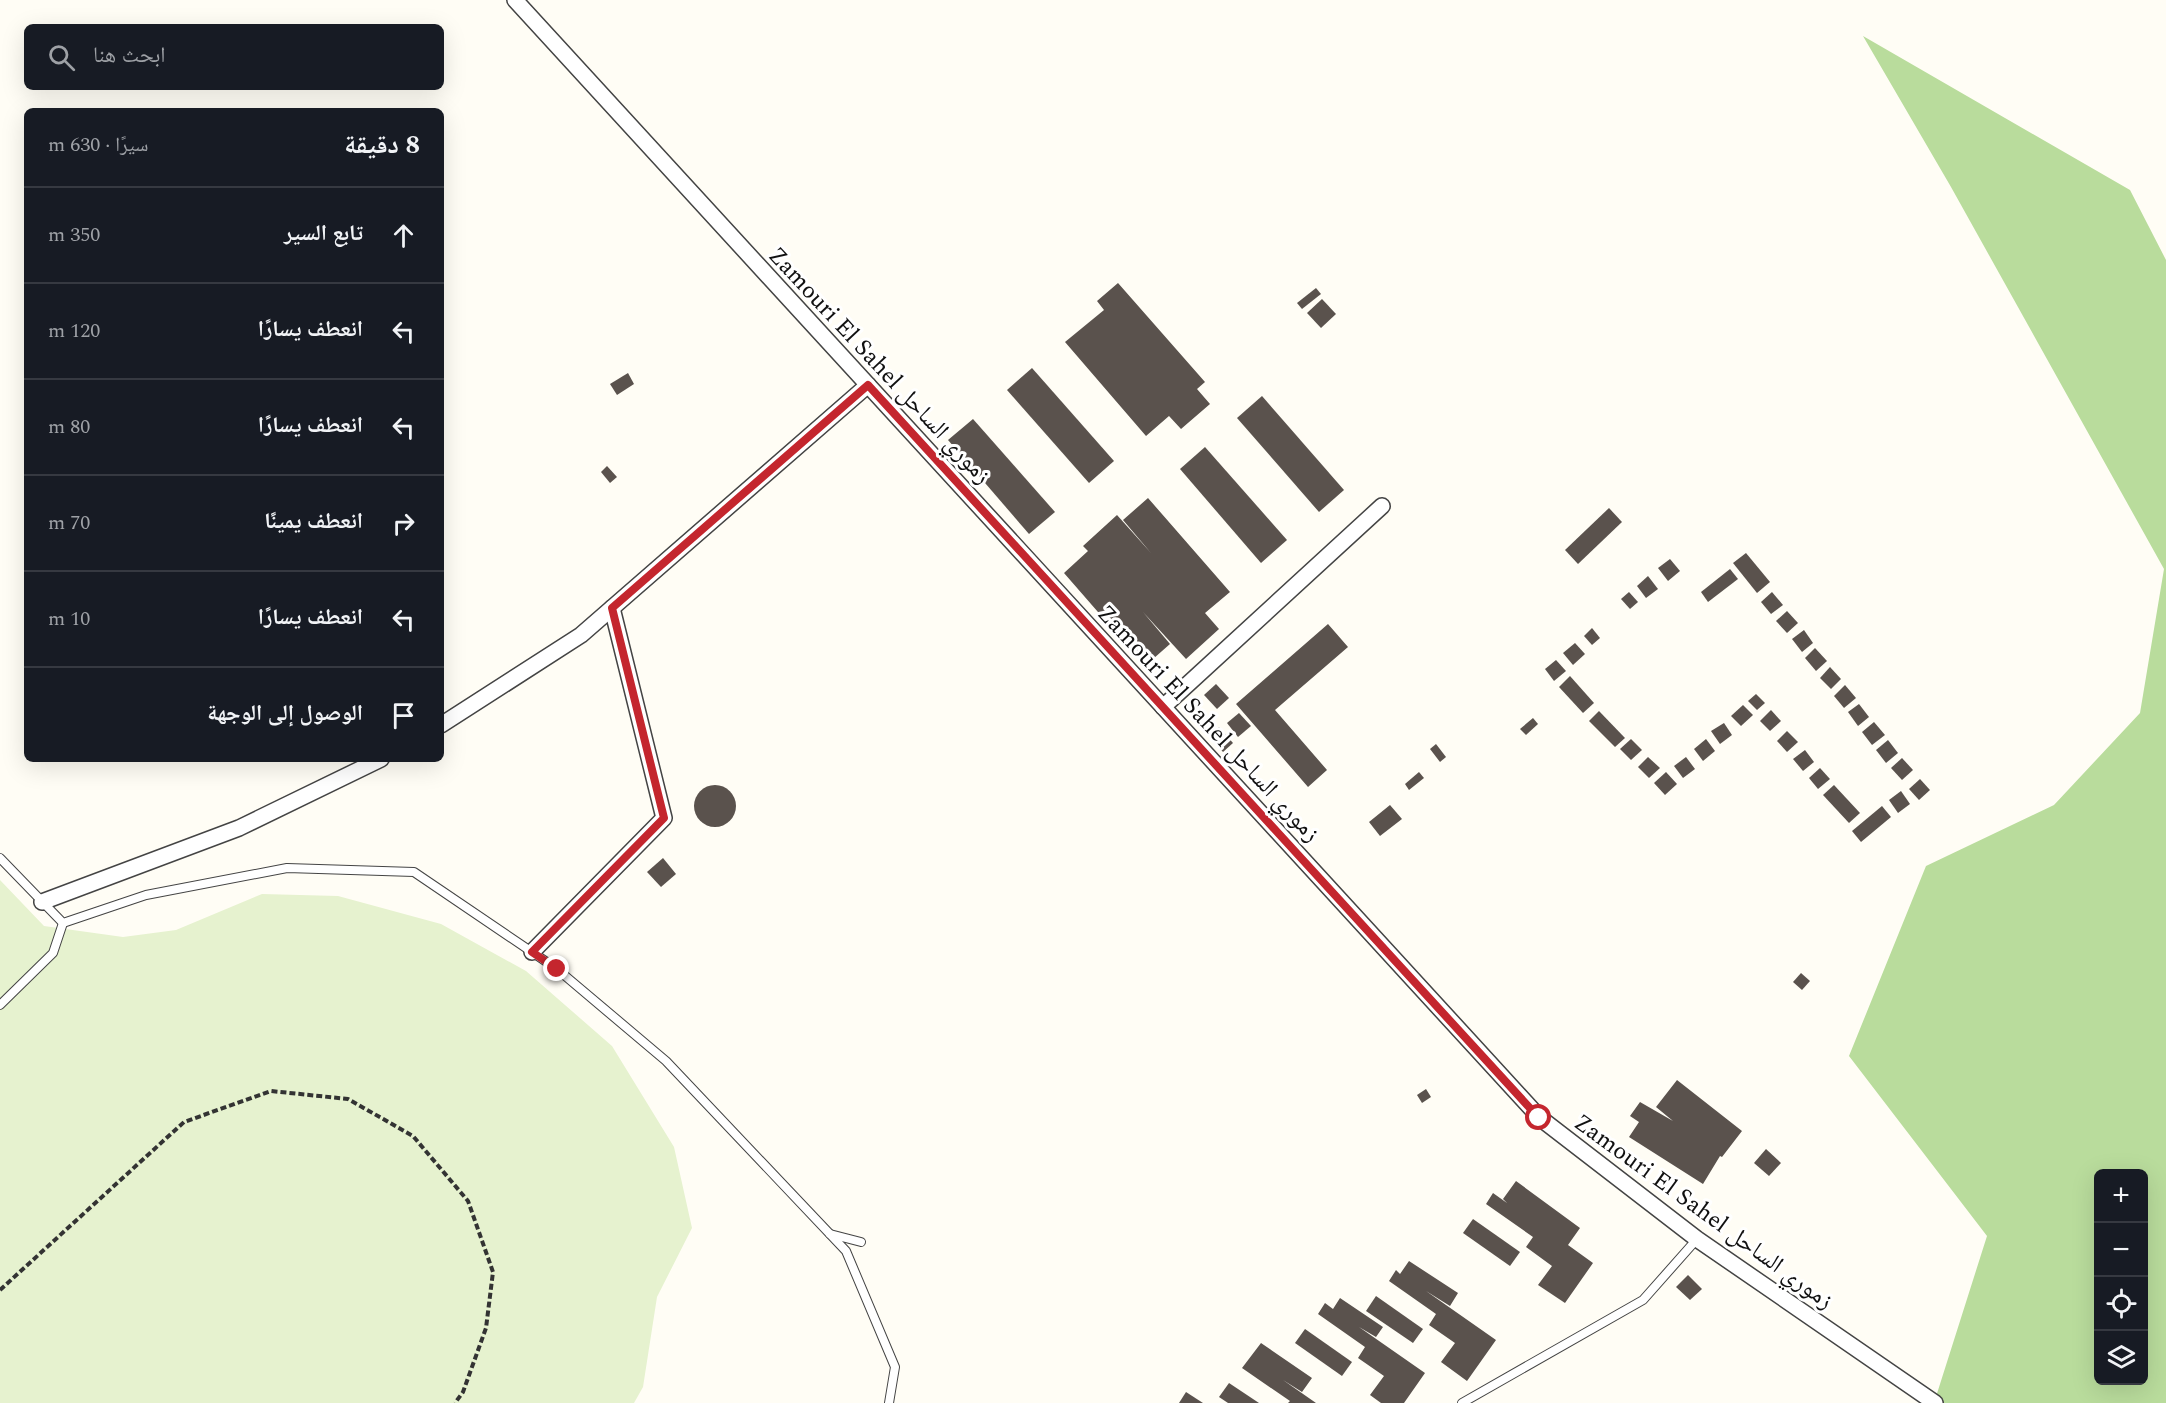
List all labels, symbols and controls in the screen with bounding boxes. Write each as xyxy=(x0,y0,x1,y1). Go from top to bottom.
search box xyxy=(24,24,444,90)
text: ابحث هنا xyxy=(93,39,166,72)
icon: search xyxy=(45,41,78,74)
text: 8 دقيقة xyxy=(344,125,420,165)
text: سيرًا · 630 m xyxy=(48,130,148,160)
text: تابع السير xyxy=(284,217,363,250)
icon: ahead xyxy=(387,219,420,252)
text: 350 m xyxy=(48,220,100,250)
street label: Zamouri El Sahel زموري الساحل xyxy=(759,239,999,493)
text: انعطف يسارًا xyxy=(258,313,363,346)
icon: left xyxy=(387,315,420,348)
text: 120 m xyxy=(48,316,100,346)
text: انعطف يسارًا xyxy=(258,409,363,442)
icon: left xyxy=(387,411,420,444)
text: 80 m xyxy=(48,412,90,442)
text: انعطف يمينًا xyxy=(264,505,363,538)
icon: right xyxy=(387,507,420,540)
text: 70 m xyxy=(48,508,90,538)
street label: Zamouri El Sahel زموري الساحل xyxy=(1088,597,1328,851)
text: انعطف يسارًا xyxy=(258,601,363,634)
icon: left xyxy=(387,603,420,636)
text: 10 m xyxy=(48,604,90,634)
text: الوصول إلى الوجهة xyxy=(207,697,363,730)
icon: arrive xyxy=(387,699,420,732)
route end xyxy=(543,955,569,981)
route start xyxy=(1525,1104,1551,1130)
street label: Zamouri El Sahel زموري الساحل xyxy=(1566,1105,1841,1319)
map controls xyxy=(2094,1169,2148,1385)
button: + xyxy=(2094,1169,2148,1223)
button: − xyxy=(2094,1223,2148,1277)
button: locate xyxy=(2094,1277,2148,1331)
button: layers xyxy=(2094,1331,2148,1385)

